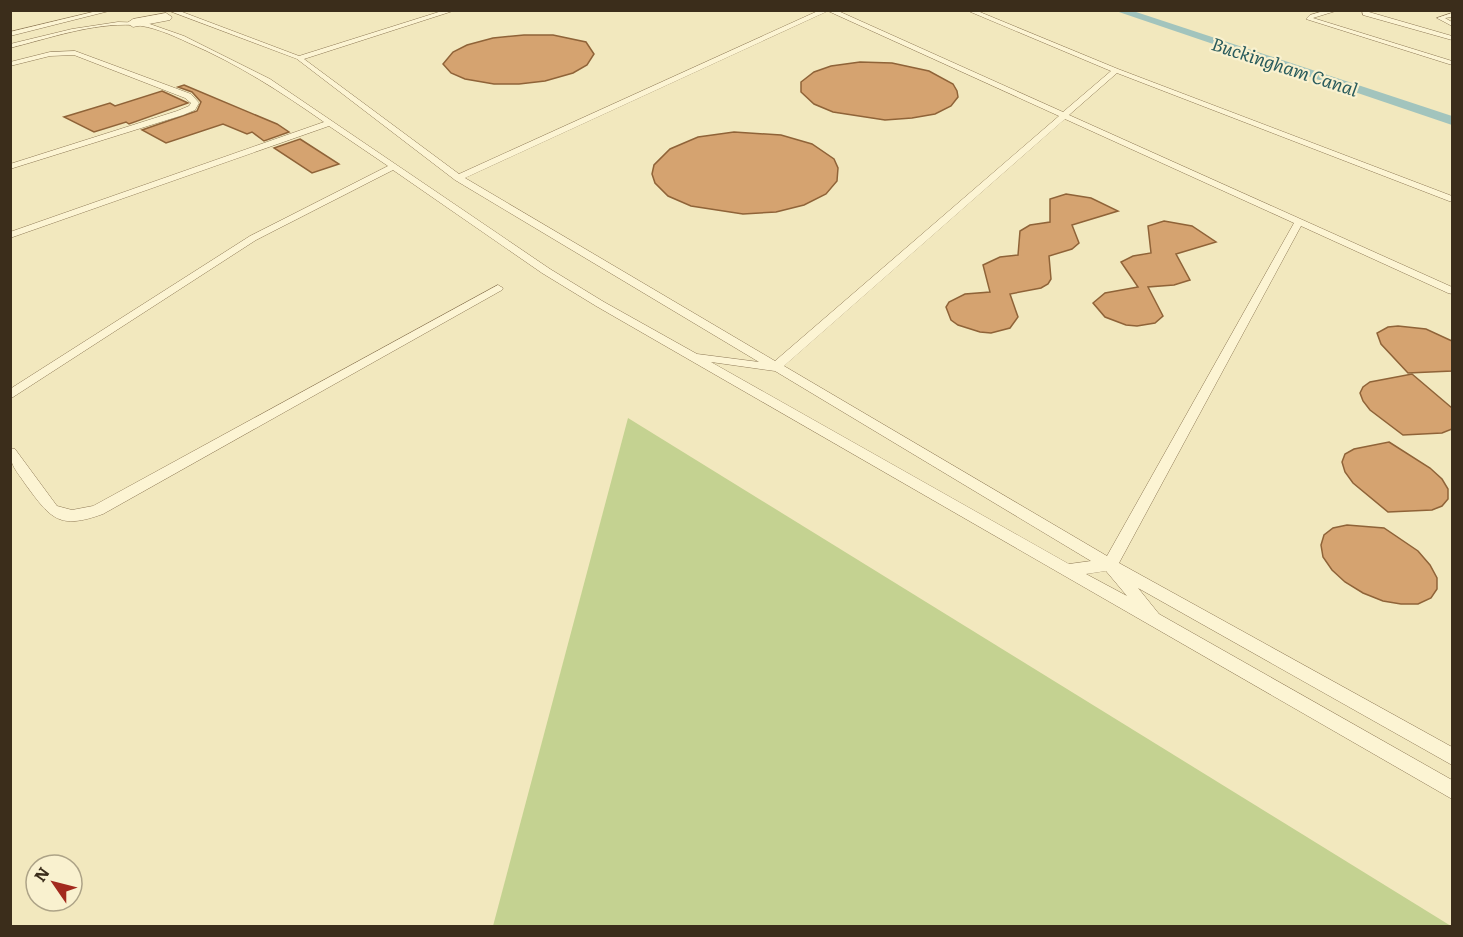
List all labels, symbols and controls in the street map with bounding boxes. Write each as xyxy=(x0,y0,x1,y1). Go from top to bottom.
water label: Buckingham Canal xyxy=(1208,30,1363,103)
north arrow xyxy=(24,853,84,913)
text: N xyxy=(27,861,55,886)

